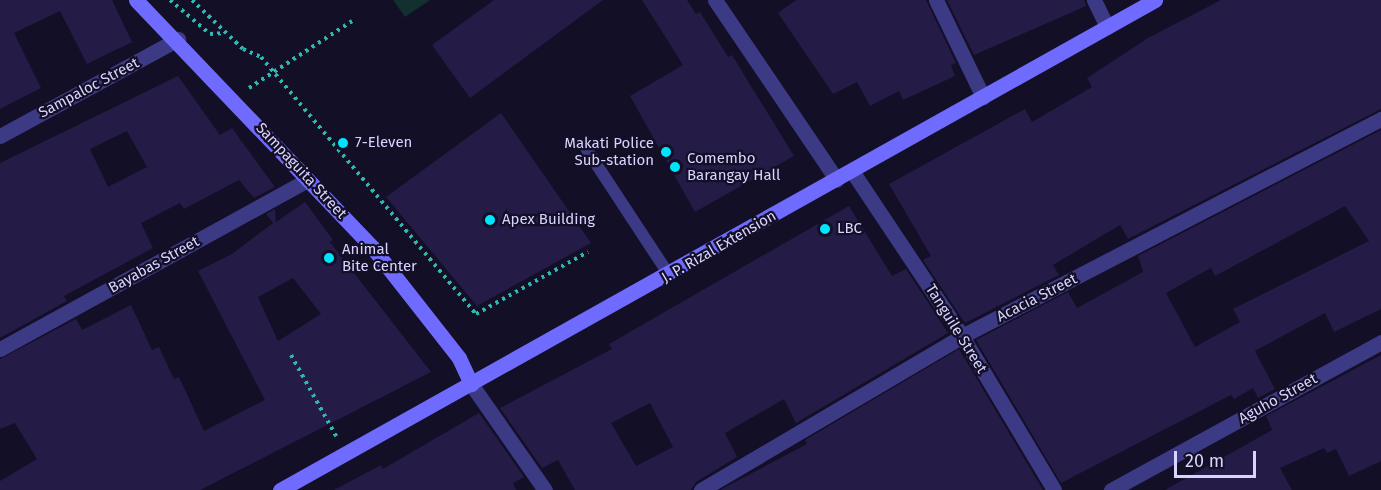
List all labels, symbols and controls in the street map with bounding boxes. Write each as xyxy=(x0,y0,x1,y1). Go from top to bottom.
street label: Sampaloc Street xyxy=(36,54,142,122)
street label: Sampaguita Street xyxy=(252,119,350,223)
place label: 7-Eleven xyxy=(355,134,412,152)
place label: Makati Police Sub-station xyxy=(564,134,654,169)
marker: 7-Eleven xyxy=(336,136,350,150)
marker: Makati Police Sub-station xyxy=(659,145,673,159)
place label: Comembo Barangay Hall xyxy=(687,149,780,184)
marker: Comembo Barangay Hall xyxy=(668,160,682,174)
street label: J. P. Rizal Extension xyxy=(659,207,779,287)
place label: Apex Building xyxy=(502,211,595,229)
marker: Apex Building xyxy=(483,213,497,227)
place label: LBC xyxy=(837,220,862,238)
marker: LBC xyxy=(818,222,832,236)
street label: Bayabas Street xyxy=(106,233,202,297)
place label: Animal Bite Center xyxy=(342,240,417,275)
marker: Animal Bite Center xyxy=(320,249,338,267)
street label: Acacia Street xyxy=(994,270,1080,326)
street label: Tanguile Street xyxy=(921,281,991,377)
street label: Aguho Street xyxy=(1236,370,1320,428)
scale bar xyxy=(1177,439,1260,477)
text: 20 m xyxy=(1185,450,1224,472)

